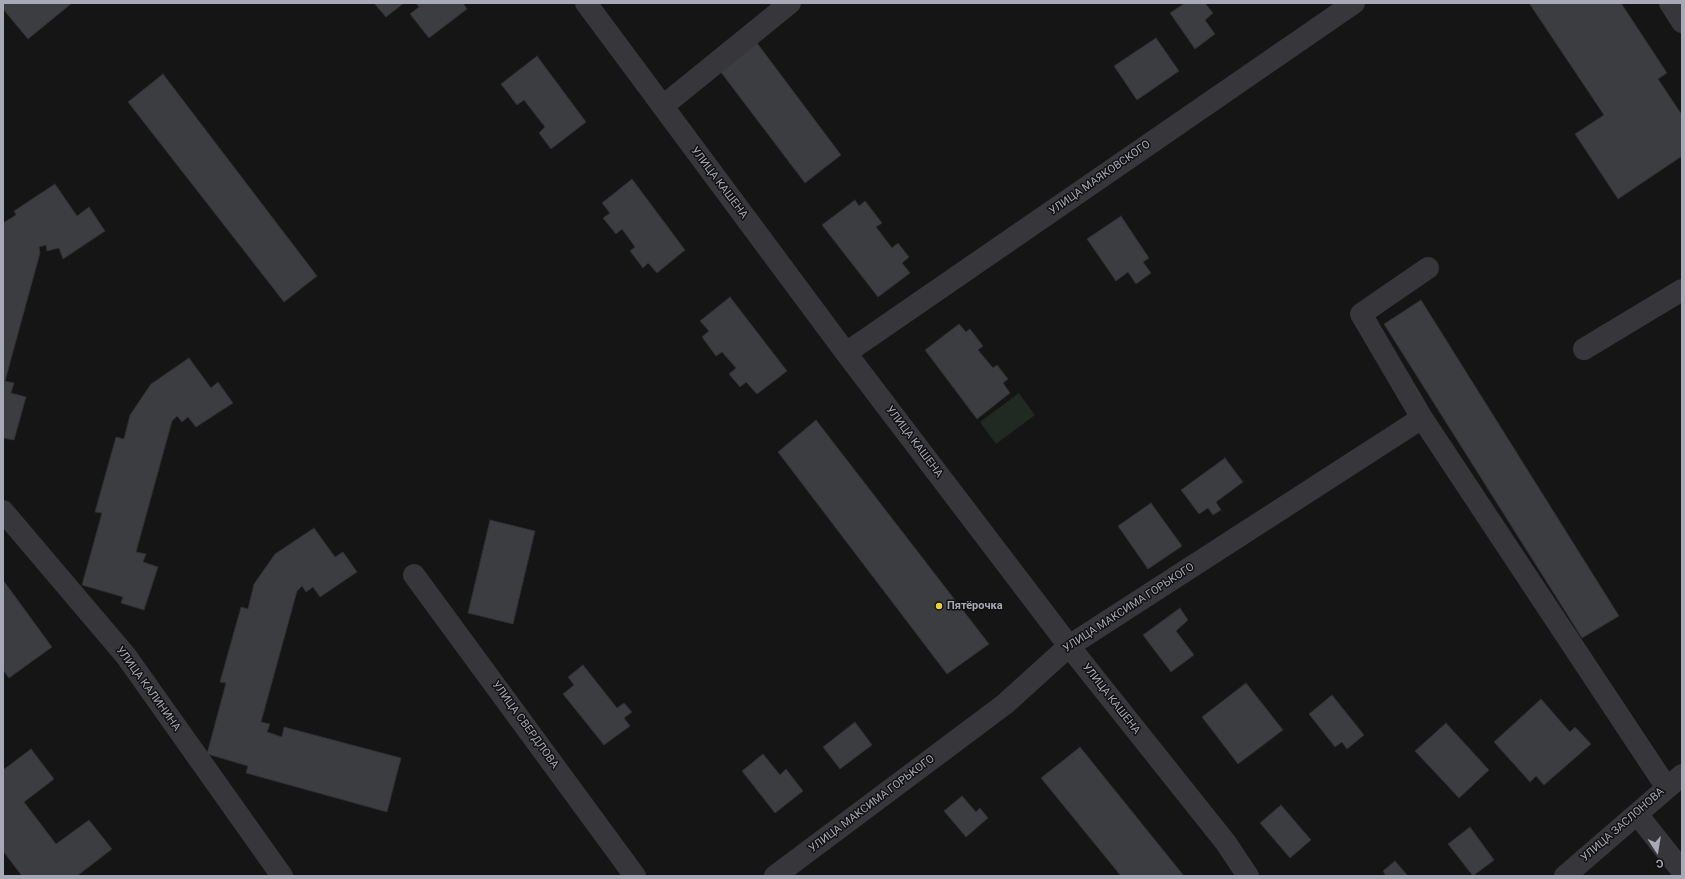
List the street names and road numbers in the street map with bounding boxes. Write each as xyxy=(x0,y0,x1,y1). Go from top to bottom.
street label: УЛИЦА МАЯКОВСКОГО xyxy=(1047,138,1153,218)
street label: УЛИЦА КАШЕНА xyxy=(688,145,750,221)
street label: УЛИЦА КАШЕНА xyxy=(883,404,945,480)
street label: УЛИЦА МАКСИМА ГОРЬКОГО xyxy=(1061,561,1197,655)
street label: УЛИЦА КАЛИНИНА xyxy=(113,644,183,734)
street label: УЛИЦА КАШЕНА xyxy=(1079,661,1143,737)
street label: УЛИЦА СВЕРДЛОВА xyxy=(489,679,561,771)
street label: УЛИЦА МАКСИМА ГОРЬКОГО xyxy=(807,752,937,856)
street label: УЛИЦА ЗАСЛОНОВА xyxy=(1579,785,1667,865)

